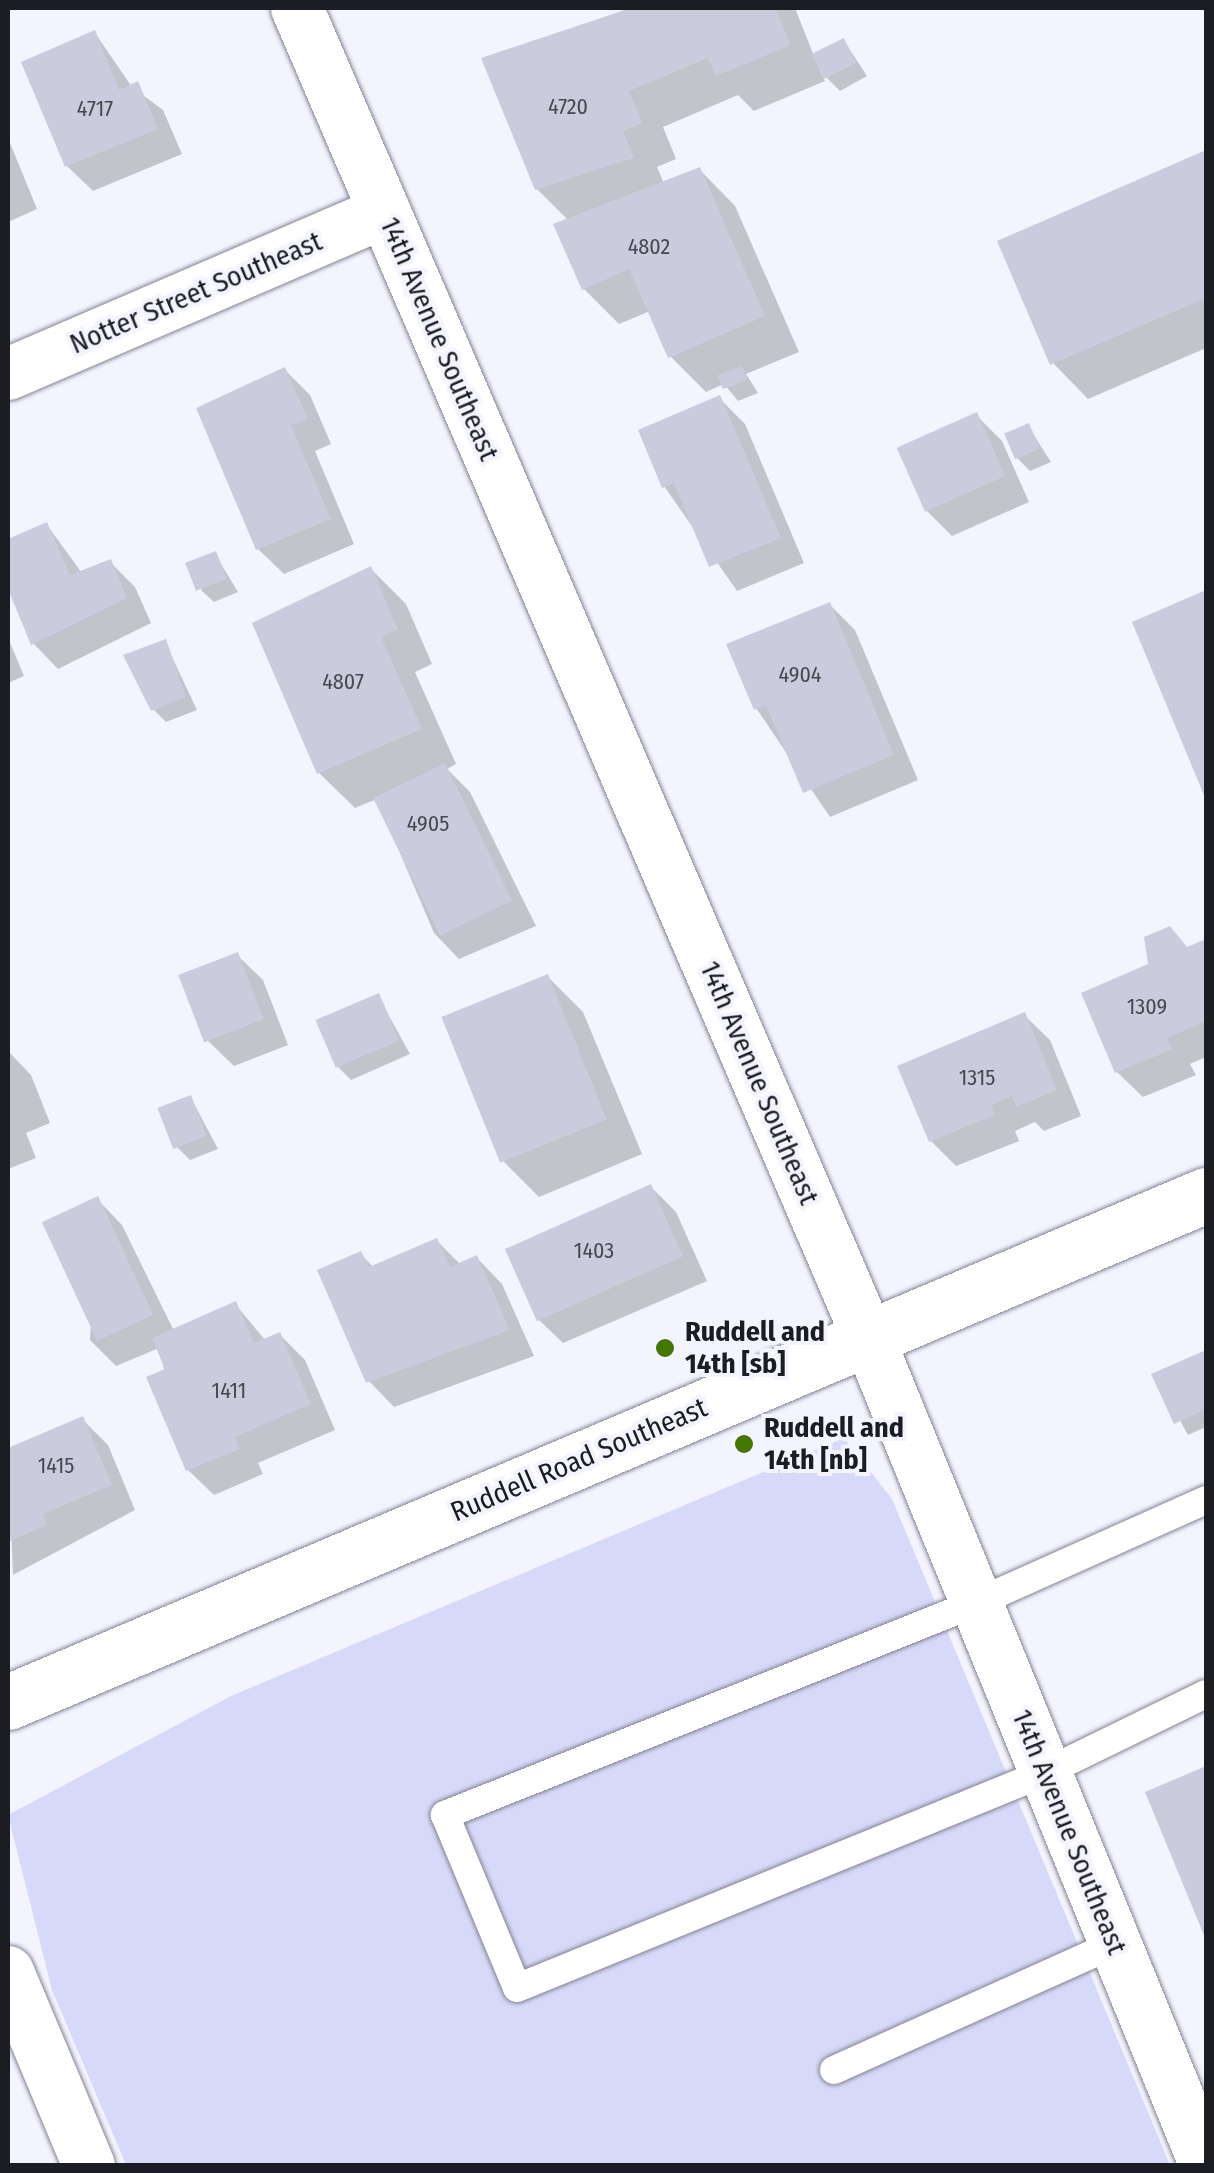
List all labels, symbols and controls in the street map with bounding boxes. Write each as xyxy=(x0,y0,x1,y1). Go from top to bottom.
house number: 4720 xyxy=(548,94,588,120)
house number: 4717 xyxy=(77,96,113,122)
street label: 14th Avenue Southeast xyxy=(373,212,505,466)
street label: Notter Street Southeast xyxy=(65,225,327,361)
house number: 4802 xyxy=(628,234,670,260)
house number: 4904 xyxy=(778,662,822,688)
house number: 4807 xyxy=(322,669,364,695)
house number: 4905 xyxy=(407,811,449,837)
street label: 14th Avenue Southeast xyxy=(693,956,825,1210)
house number: 1309 xyxy=(1127,994,1167,1020)
house number: 1315 xyxy=(959,1065,995,1091)
house number: 1403 xyxy=(574,1238,614,1264)
place label: Ruddell and 14th [sb] xyxy=(685,1315,825,1381)
marker: Ruddell and 14th [sb] xyxy=(654,1337,676,1359)
house number: 1411 xyxy=(212,1378,246,1404)
street label: Ruddell Road Southeast xyxy=(446,1391,712,1529)
place label: Ruddell and 14th [nb] xyxy=(764,1411,904,1477)
marker: Ruddell and 14th [nb] xyxy=(733,1433,755,1455)
house number: 1415 xyxy=(38,1453,74,1479)
street label: 14th Avenue Southeast xyxy=(1005,1705,1133,1959)

